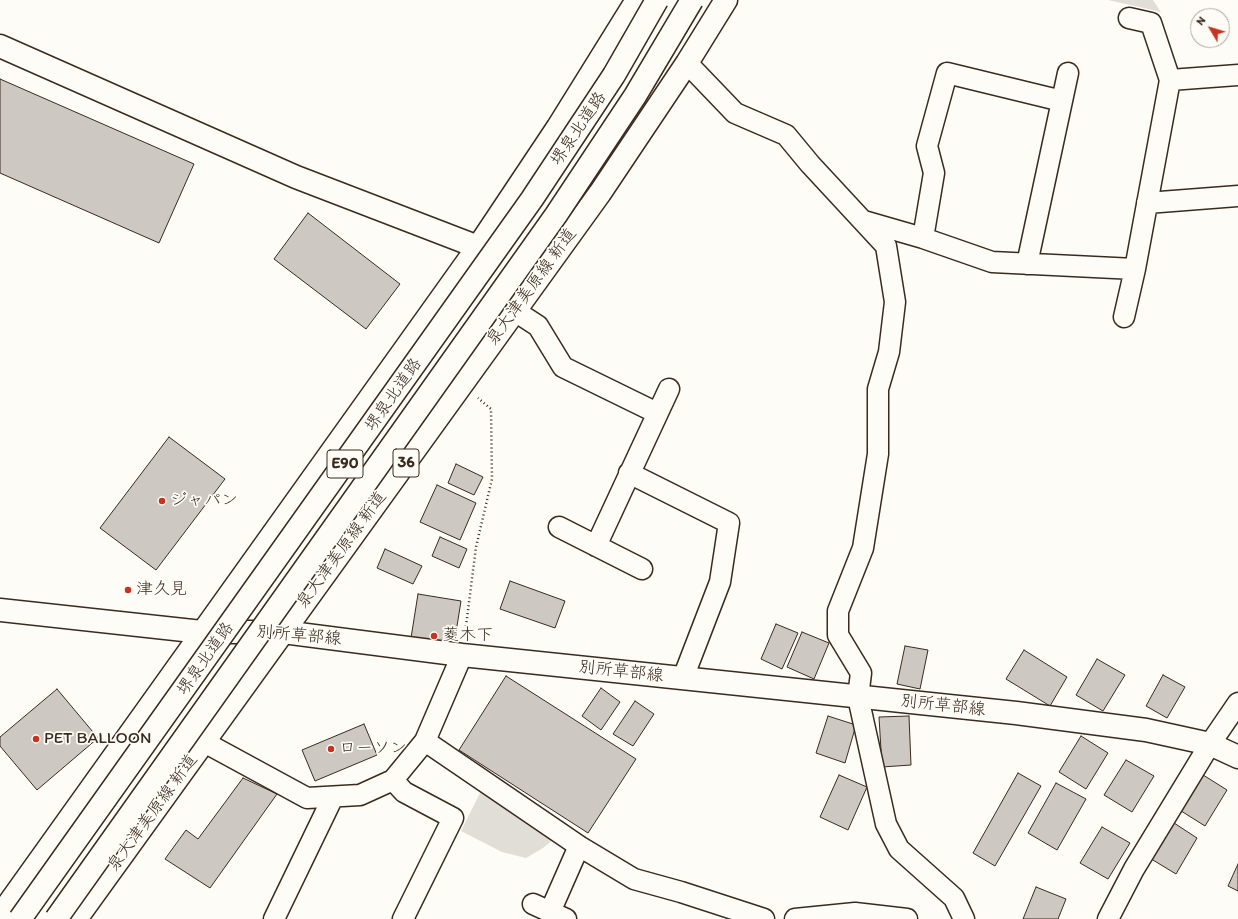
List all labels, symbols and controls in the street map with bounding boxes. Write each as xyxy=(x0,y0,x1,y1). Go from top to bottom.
north arrow xyxy=(1190,8,1230,48)
text: N xyxy=(1194,14,1208,28)
street label: 堺泉北道路 xyxy=(547,88,611,170)
street label: 泉大津美原線 新道 xyxy=(483,224,581,350)
street label: 堺泉北道路 xyxy=(361,354,427,436)
road number: 36 xyxy=(393,449,419,477)
road number: E90 xyxy=(327,450,363,478)
street label: 泉大津美原線 新道 xyxy=(293,487,391,613)
place label: ジャパン xyxy=(170,491,238,511)
marker: ジャパン xyxy=(157,496,167,506)
place label: 津久見 xyxy=(136,580,187,600)
marker: 津久見 xyxy=(123,585,133,595)
street label: 堺泉北道路 xyxy=(173,618,239,700)
street label: 別所草部線 xyxy=(256,622,342,650)
place label: 菱木下 xyxy=(442,626,493,646)
marker: 菱木下 xyxy=(429,631,439,641)
street label: 別所草部線 xyxy=(578,657,664,687)
street label: 別所草部線 xyxy=(900,691,986,721)
place label: PET BALLOON xyxy=(44,729,151,749)
marker: PET BALLOON xyxy=(31,734,41,744)
place label: ローソン xyxy=(339,739,407,759)
marker: ローソン xyxy=(326,744,336,754)
street label: 泉大津美原線 新道 xyxy=(104,750,202,876)

